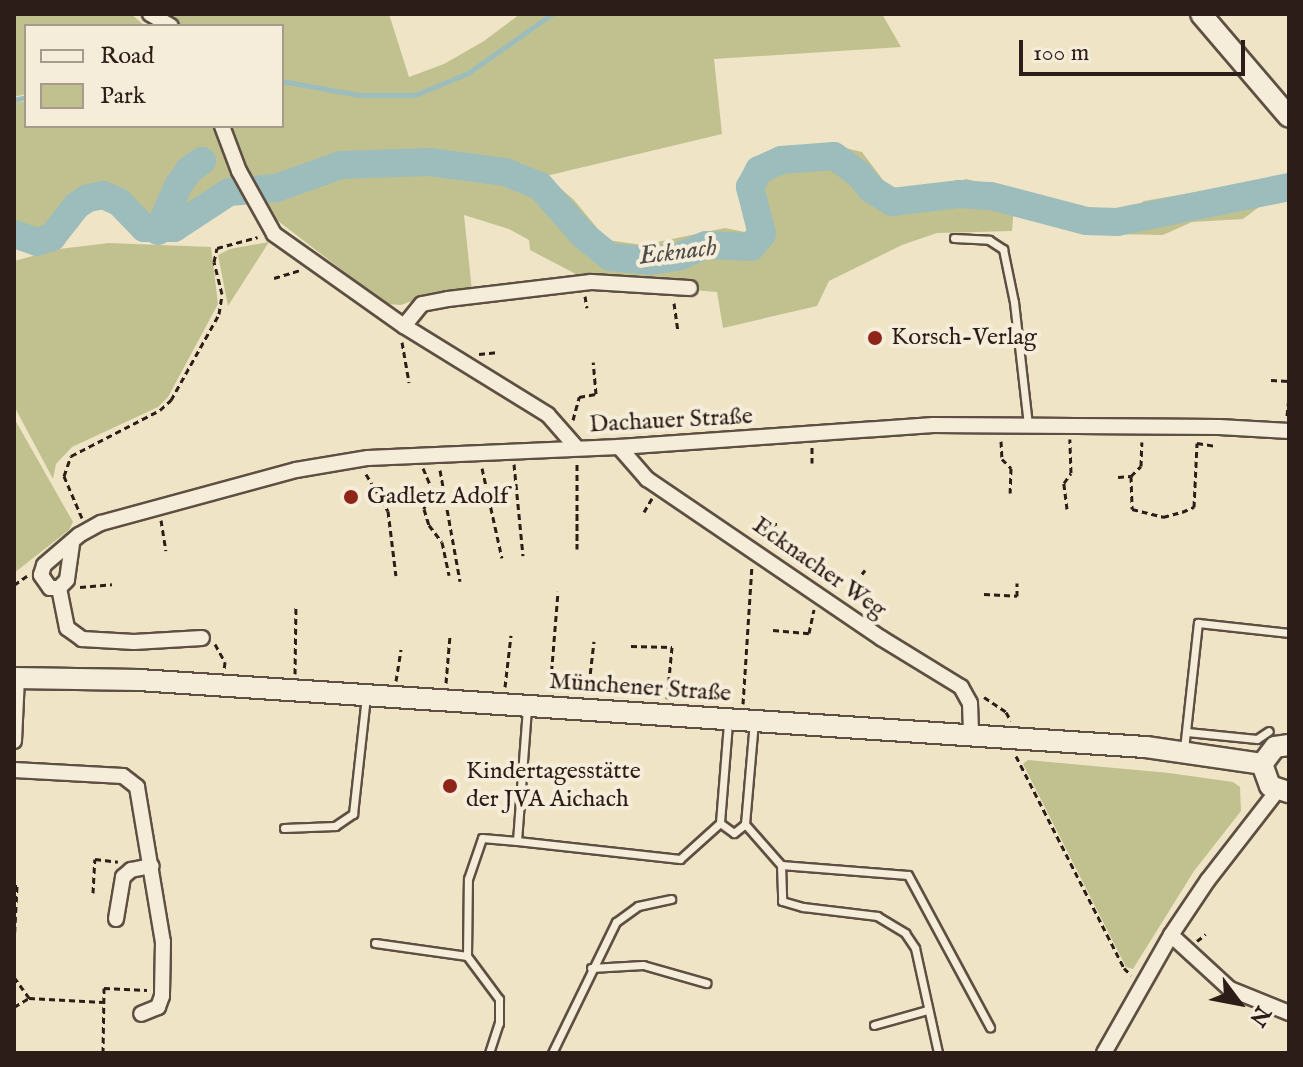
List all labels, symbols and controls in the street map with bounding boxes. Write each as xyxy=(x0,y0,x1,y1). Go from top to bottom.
legend xyxy=(24,24,284,128)
scale bar xyxy=(1023,24,1249,74)
text: 100 m xyxy=(1033,38,1089,69)
text: Road xyxy=(100,41,154,72)
text: Park xyxy=(100,81,146,112)
water label: Ecknach xyxy=(637,232,719,272)
place label: Korsch-Verlag xyxy=(891,324,1037,352)
marker: Korsch-Verlag xyxy=(866,329,884,347)
street label: Dachauer Straße xyxy=(589,402,753,440)
place label: Gadletz Adolf xyxy=(367,483,508,511)
marker: Gadletz Adolf xyxy=(342,488,360,506)
street label: Ecknacher Weg xyxy=(747,511,891,625)
street label: Münchener Straße xyxy=(548,667,732,709)
place label: Kindertagesstätte der JVA Aichach xyxy=(466,758,641,814)
marker: Kindertagesstätte der JVA Aichach xyxy=(441,777,459,795)
north arrow xyxy=(1199,963,1279,1043)
text: N xyxy=(1242,1000,1276,1031)

